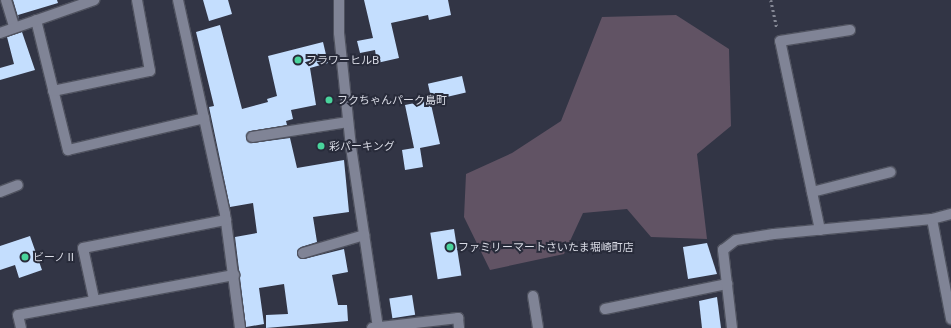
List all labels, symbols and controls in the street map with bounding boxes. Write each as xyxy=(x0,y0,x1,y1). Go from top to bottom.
place label: フラワーヒルB xyxy=(306,53,379,67)
marker: フラワーヒルB xyxy=(293,55,303,65)
place label: フクちゃんパーク島町 xyxy=(337,93,447,107)
marker: フクちゃんパーク島町 xyxy=(324,95,334,105)
place label: 彩パーキング xyxy=(329,139,395,153)
marker: 彩パーキング xyxy=(316,141,326,151)
place label: ファミリーマートさいたま堀崎町店 xyxy=(458,240,634,254)
marker: ファミリーマートさいたま堀崎町店 xyxy=(445,242,455,252)
place label: ビーノⅡ xyxy=(33,250,77,264)
marker: ビーノⅡ xyxy=(20,252,30,262)

